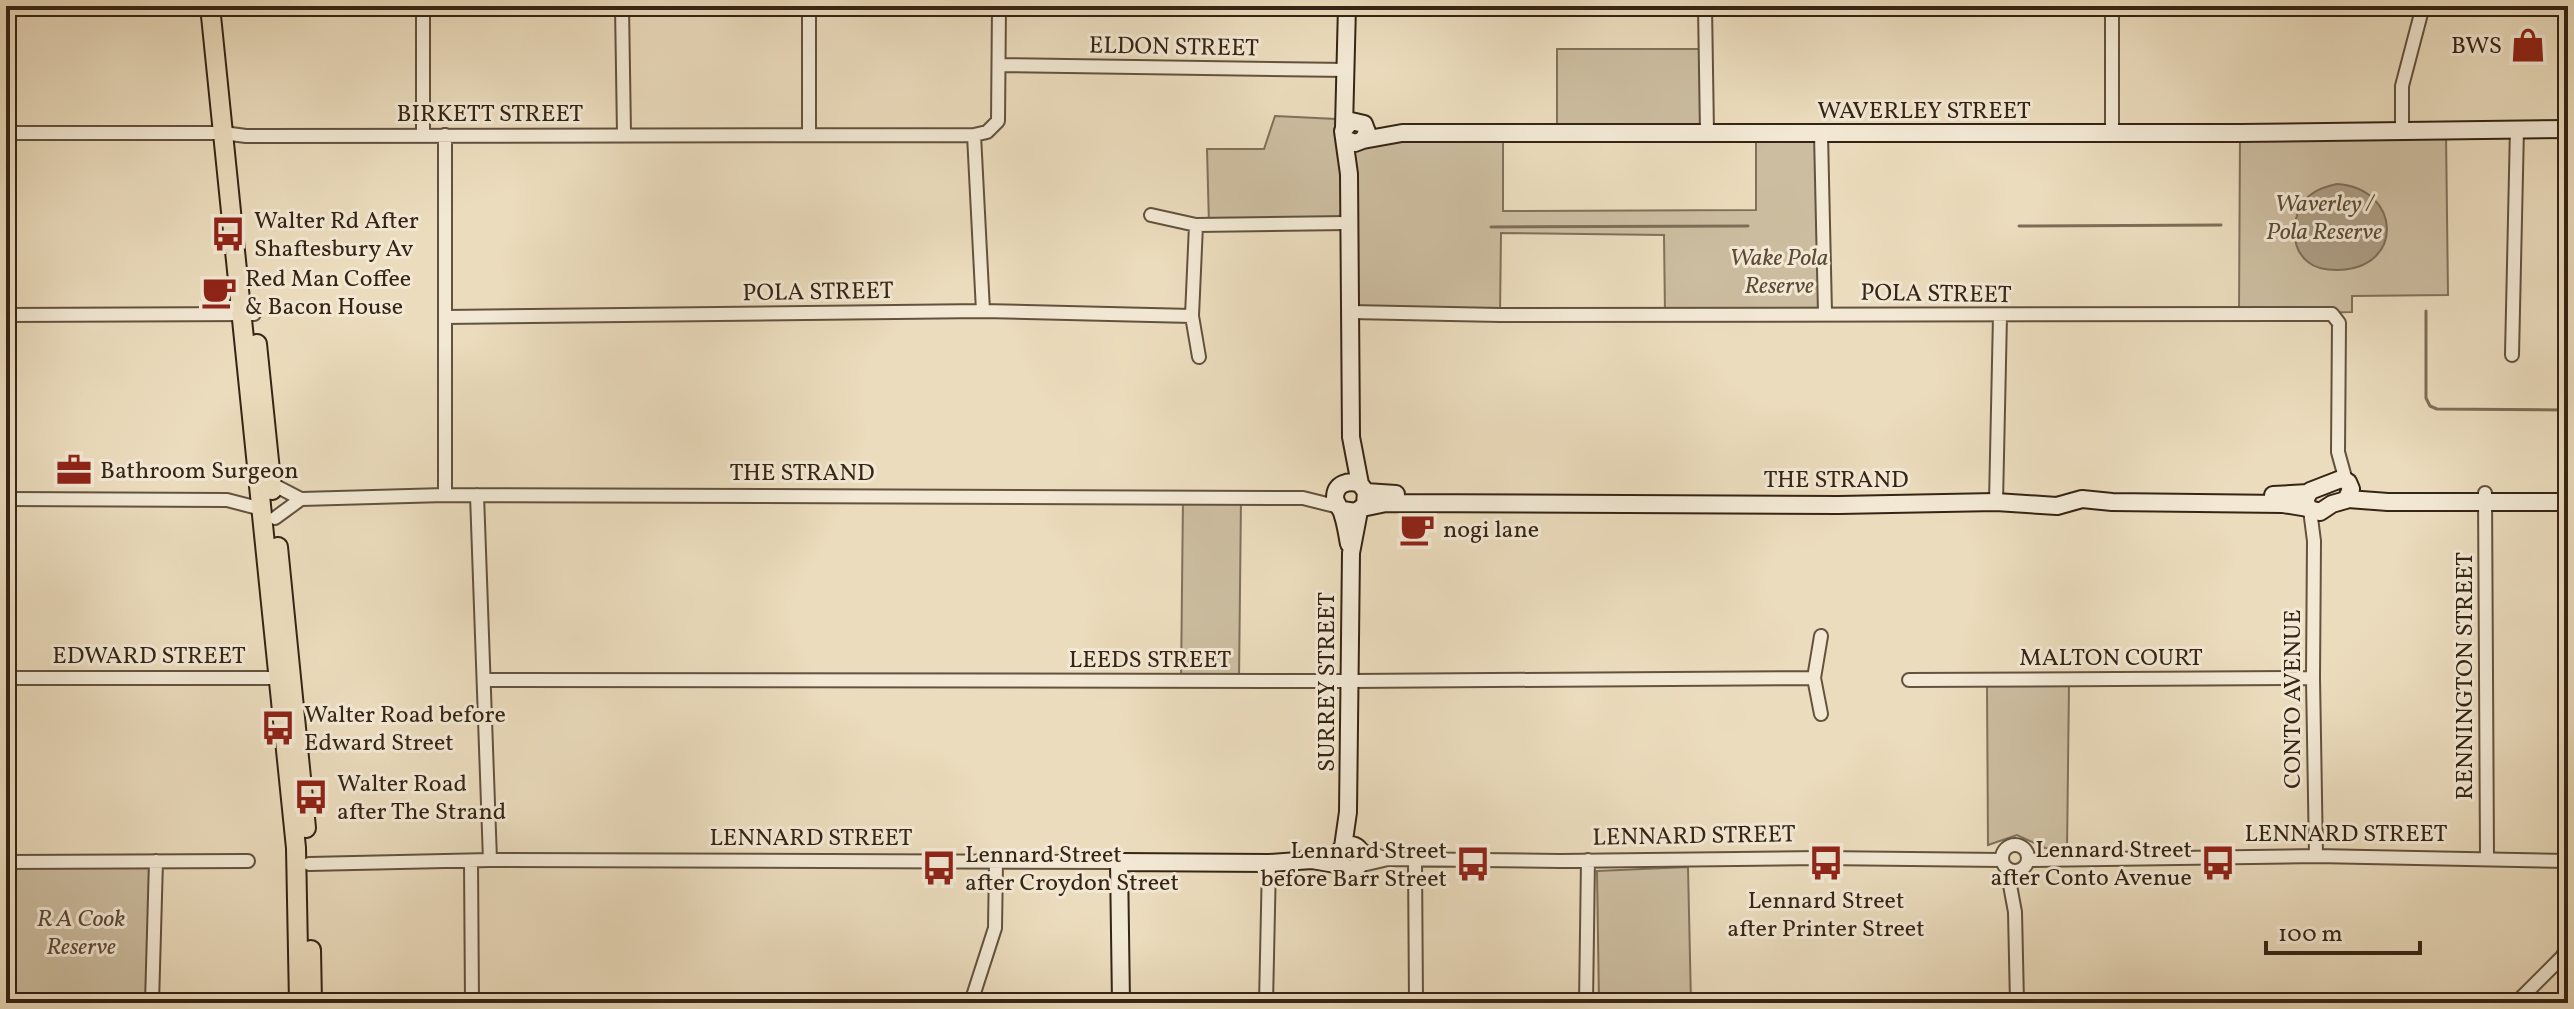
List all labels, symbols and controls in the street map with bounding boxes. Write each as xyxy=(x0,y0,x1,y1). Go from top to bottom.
shop icon: BWS xyxy=(2509,26,2547,64)
street label: ELDON STREET xyxy=(1089,30,1259,66)
place label: BWS xyxy=(2451,30,2502,64)
street label: WAVERLEY STREET xyxy=(1817,95,2031,129)
street label: BIRKETT STREET xyxy=(397,98,583,132)
park label: Waverley / Pola Reserve xyxy=(2266,188,2382,250)
place label: Walter Rd After Shaftesbury Av xyxy=(254,205,419,267)
bus stop icon: Walter Rd After Shaftesbury Av xyxy=(209,215,247,253)
park label: Wake Pola Reserve xyxy=(1730,242,1828,304)
place label: Red Man Coffee & Bacon House xyxy=(245,263,411,325)
cafe icon: Red Man Coffee & Bacon House xyxy=(200,273,238,311)
street label: POLA STREET xyxy=(742,275,894,311)
street label: POLA STREET xyxy=(1860,277,2012,313)
office icon: Bathroom Surgeon xyxy=(55,451,93,489)
place label: Bathroom Surgeon xyxy=(100,455,298,489)
street label: THE STRAND xyxy=(729,457,875,491)
street label: THE STRAND xyxy=(1763,464,1909,498)
cafe icon: nogi lane xyxy=(1398,510,1436,548)
place label: nogi lane xyxy=(1443,514,1539,548)
street label: RENNINGTON STREET xyxy=(2449,552,2483,800)
street label: SURREY STREET xyxy=(1311,592,1345,772)
street label: CONTO AVENUE xyxy=(2277,609,2311,789)
street label: EDWARD STREET xyxy=(52,640,246,674)
street label: MALTON COURT xyxy=(2019,642,2203,676)
street label: LEEDS STREET xyxy=(1069,644,1231,678)
place label: Walter Road before Edward Street xyxy=(304,699,506,761)
bus stop icon: Walter Road before Edward Street xyxy=(259,709,297,747)
place label: Walter Road after The Strand xyxy=(337,768,506,830)
bus stop icon: Walter Road after The Strand xyxy=(292,778,330,816)
street label: LENNARD STREET xyxy=(1592,818,1796,856)
street label: LENNARD STREET xyxy=(2244,818,2448,852)
street label: LENNARD STREET xyxy=(709,822,913,856)
place label: Lennard Street after Conto Avenue xyxy=(1990,834,2192,896)
place label: Lennard Street before Barr Street xyxy=(1261,835,1447,897)
place label: Lennard Street after Croydon Street xyxy=(965,839,1179,901)
bus stop icon: Lennard Street after Printer Street xyxy=(1807,844,1845,882)
bus stop icon: Lennard Street after Conto Avenue xyxy=(2199,844,2237,882)
bus stop icon: Lennard Street before Barr Street xyxy=(1454,845,1492,883)
bus stop icon: Lennard Street after Croydon Street xyxy=(920,849,958,887)
place label: Lennard Street after Printer Street xyxy=(1727,885,1925,947)
park label: R A Cook Reserve xyxy=(37,903,125,965)
scale bar xyxy=(2266,905,2420,955)
text: 100 m xyxy=(2278,918,2343,952)

